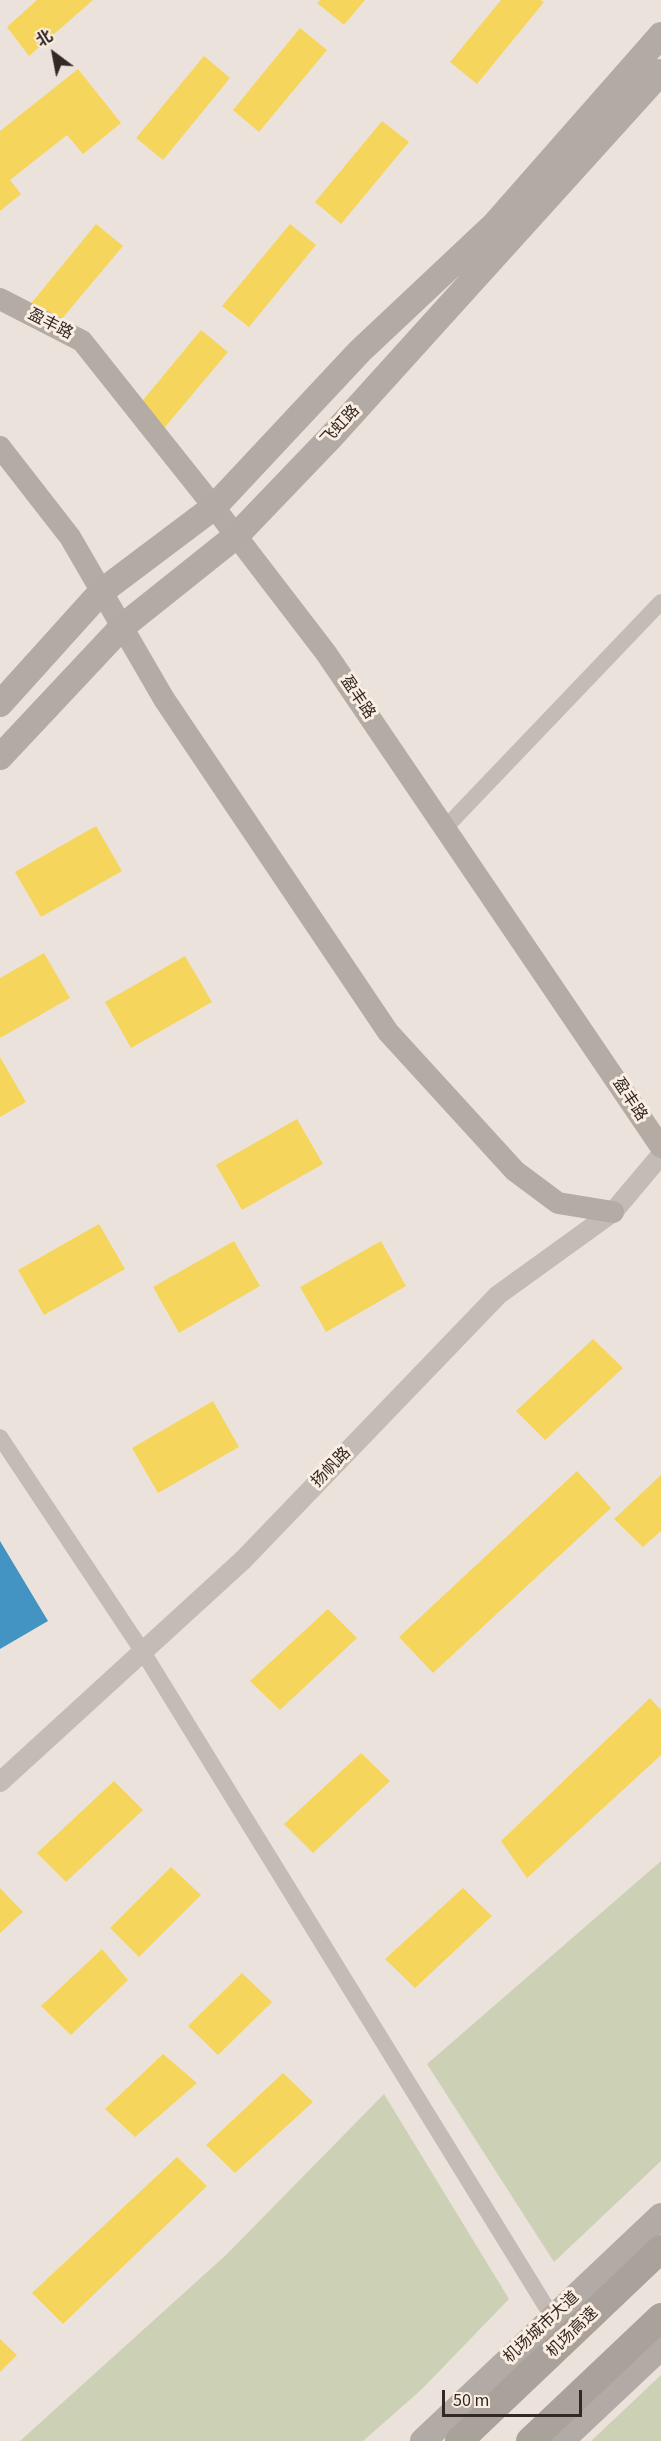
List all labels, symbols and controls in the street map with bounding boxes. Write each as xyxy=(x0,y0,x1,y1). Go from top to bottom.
north arrow xyxy=(24,24,84,84)
text: 北 xyxy=(32,25,57,52)
street label: 盈丰路 xyxy=(24,306,76,344)
street label: 飞虹路 xyxy=(318,402,364,450)
street label: 盈丰路 xyxy=(336,673,378,723)
street label: 盈丰路 xyxy=(608,1075,650,1125)
street label: 扬帆路 xyxy=(308,1444,356,1492)
street label: 机场城市大道 xyxy=(500,2288,584,2368)
street label: 机场高速 xyxy=(543,2304,603,2362)
scale bar xyxy=(445,2378,584,2416)
text: 50 m xyxy=(453,2388,489,2413)

